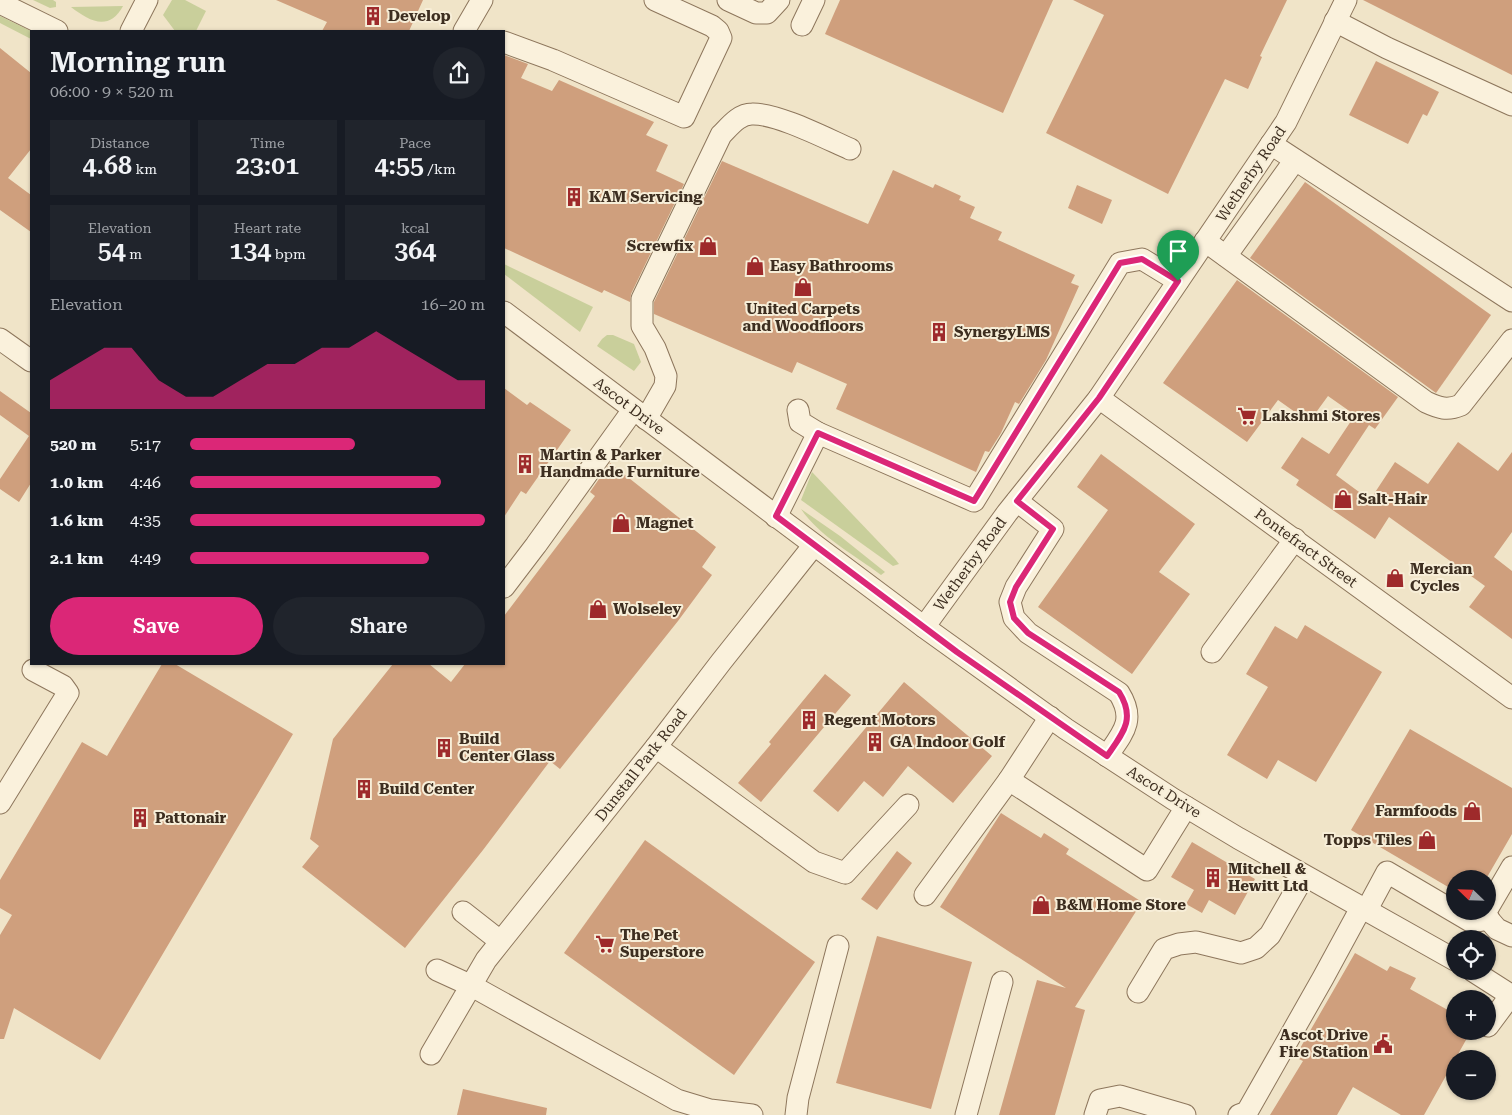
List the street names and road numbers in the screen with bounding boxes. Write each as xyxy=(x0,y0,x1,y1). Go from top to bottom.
street label: Wetherby Road xyxy=(1212,122,1290,225)
street label: Ascot Drive xyxy=(590,374,668,438)
street label: Pontefract Street xyxy=(1251,505,1361,591)
street label: Wetherby Road xyxy=(930,513,1010,614)
street label: Dunstall Park Road xyxy=(591,705,691,825)
street label: Ascot Drive xyxy=(1124,762,1204,822)

